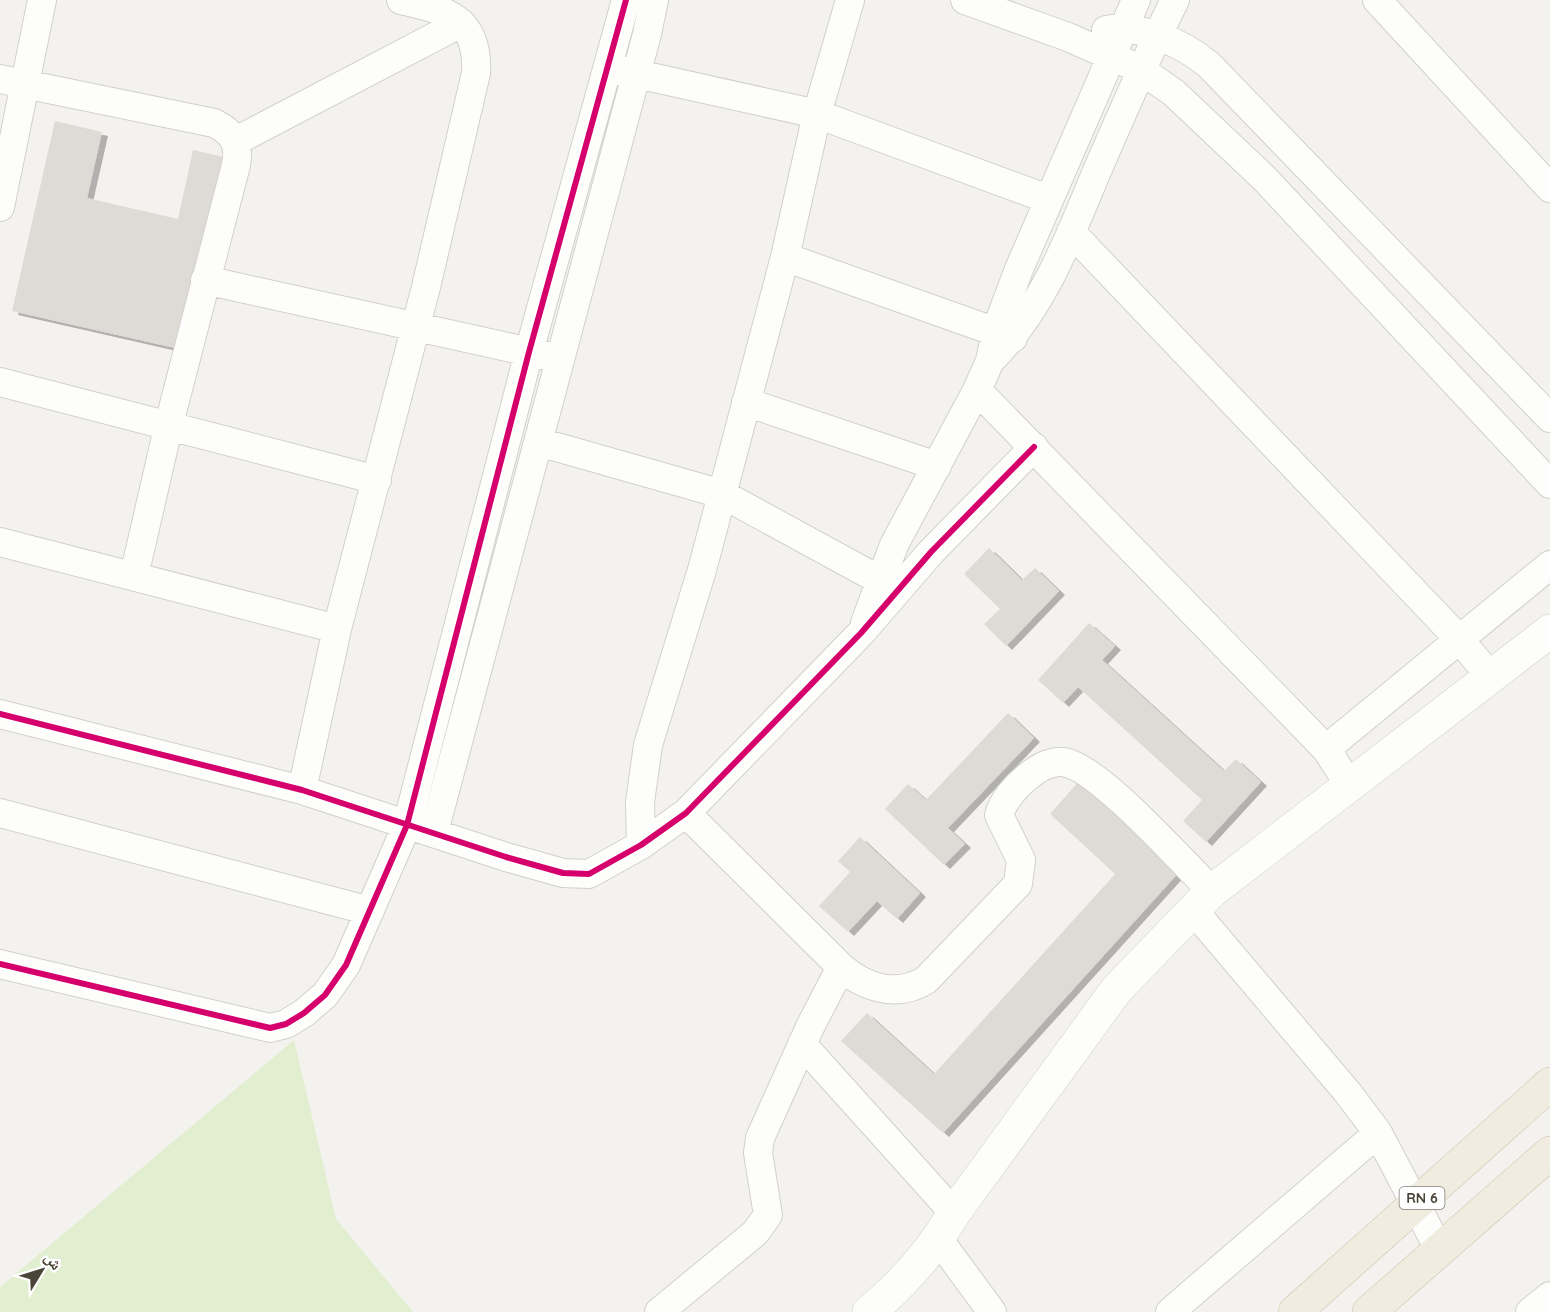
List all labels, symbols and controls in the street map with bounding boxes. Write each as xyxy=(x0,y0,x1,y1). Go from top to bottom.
road number: RN 6 xyxy=(1400,1187,1444,1209)
north arrow xyxy=(12,1240,72,1300)
text: ش xyxy=(41,1248,67,1274)

